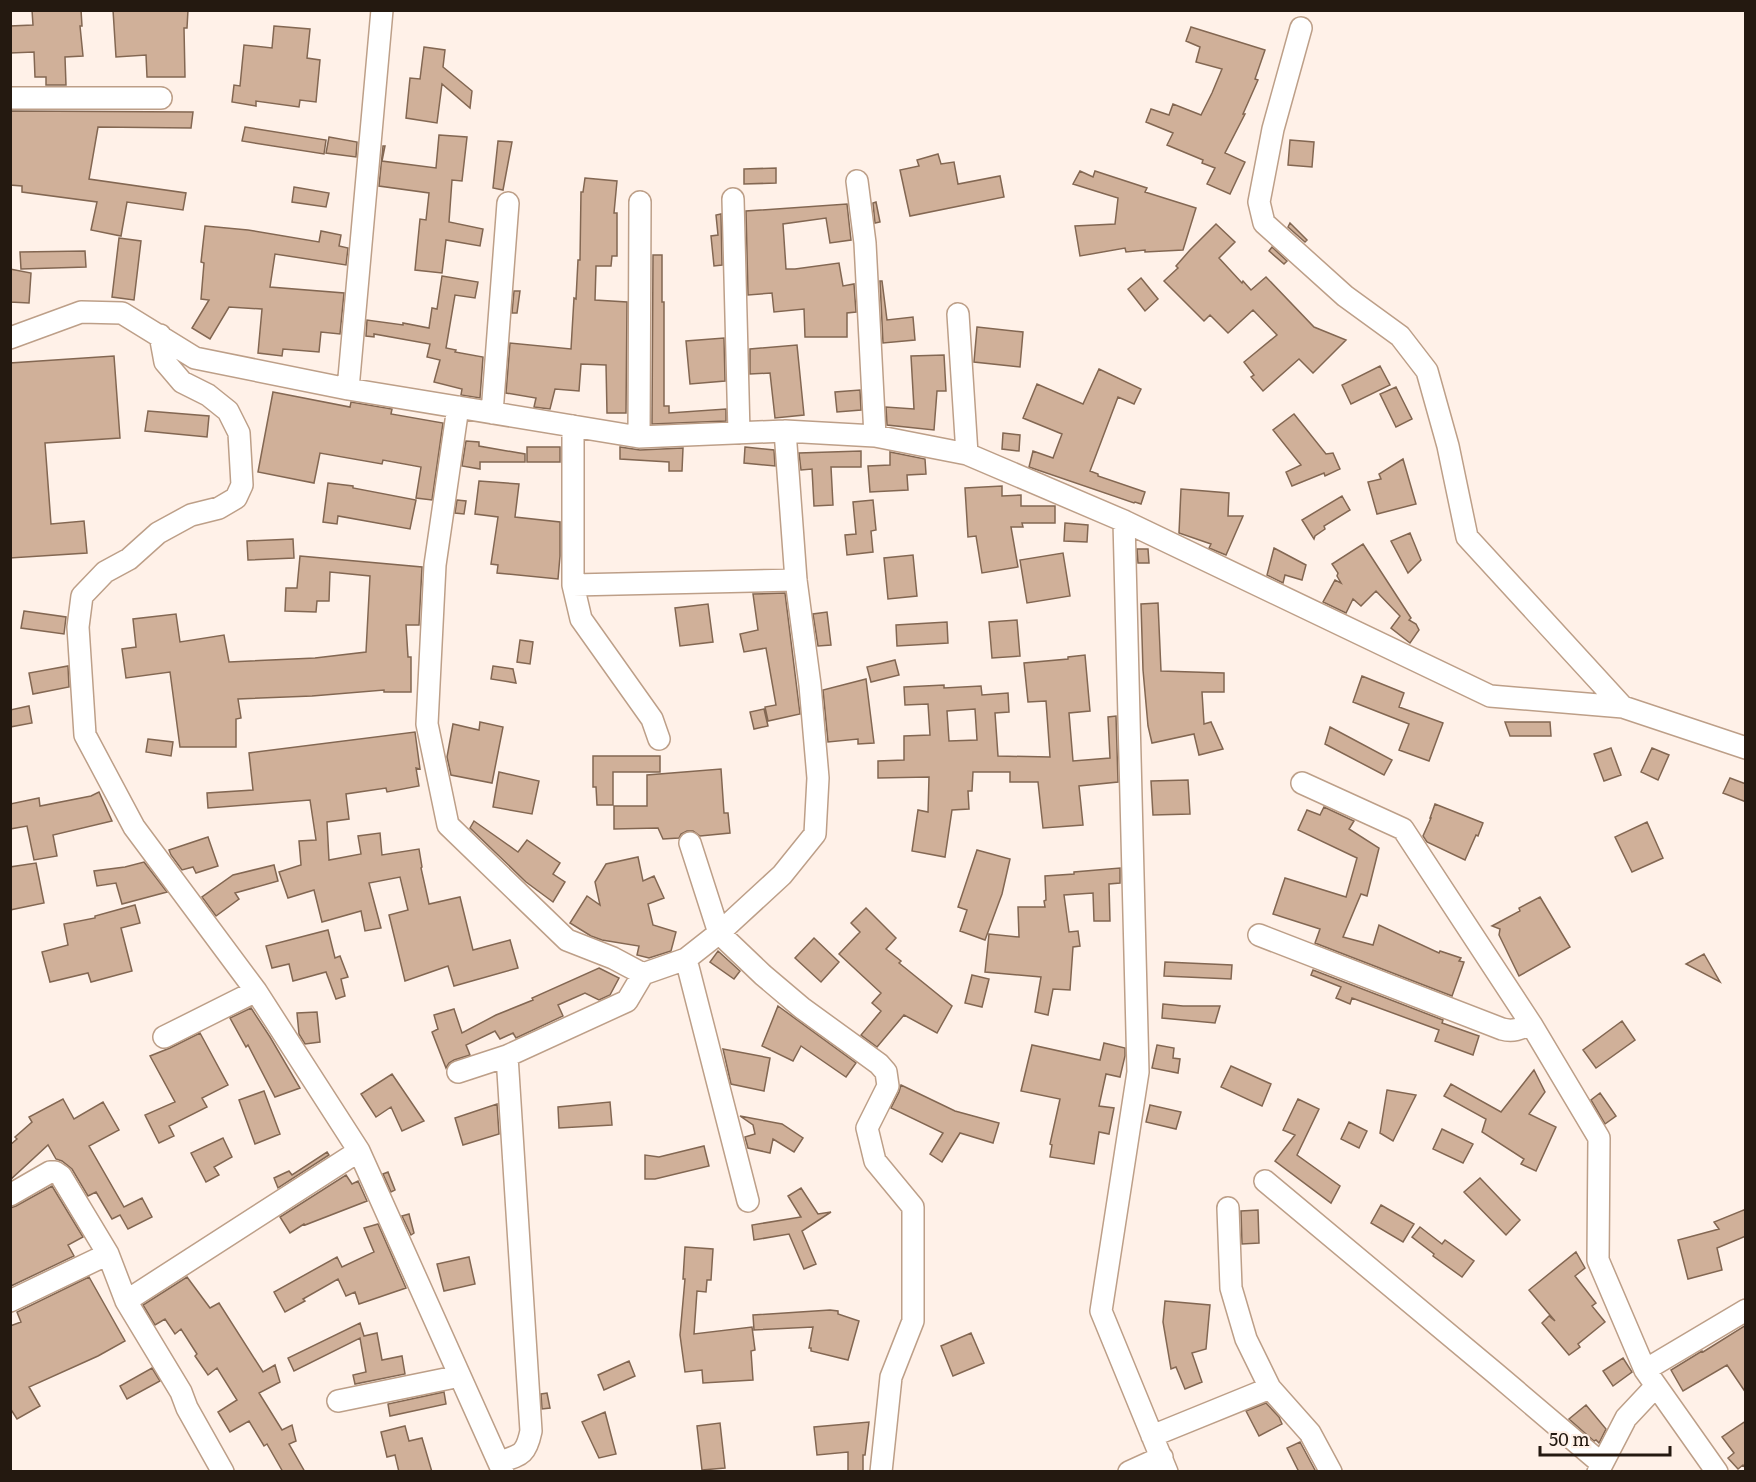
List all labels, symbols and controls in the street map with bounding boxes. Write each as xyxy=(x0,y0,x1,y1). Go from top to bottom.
scale bar xyxy=(1540,1419,1670,1457)
text: 50 m xyxy=(1549,1425,1590,1452)

